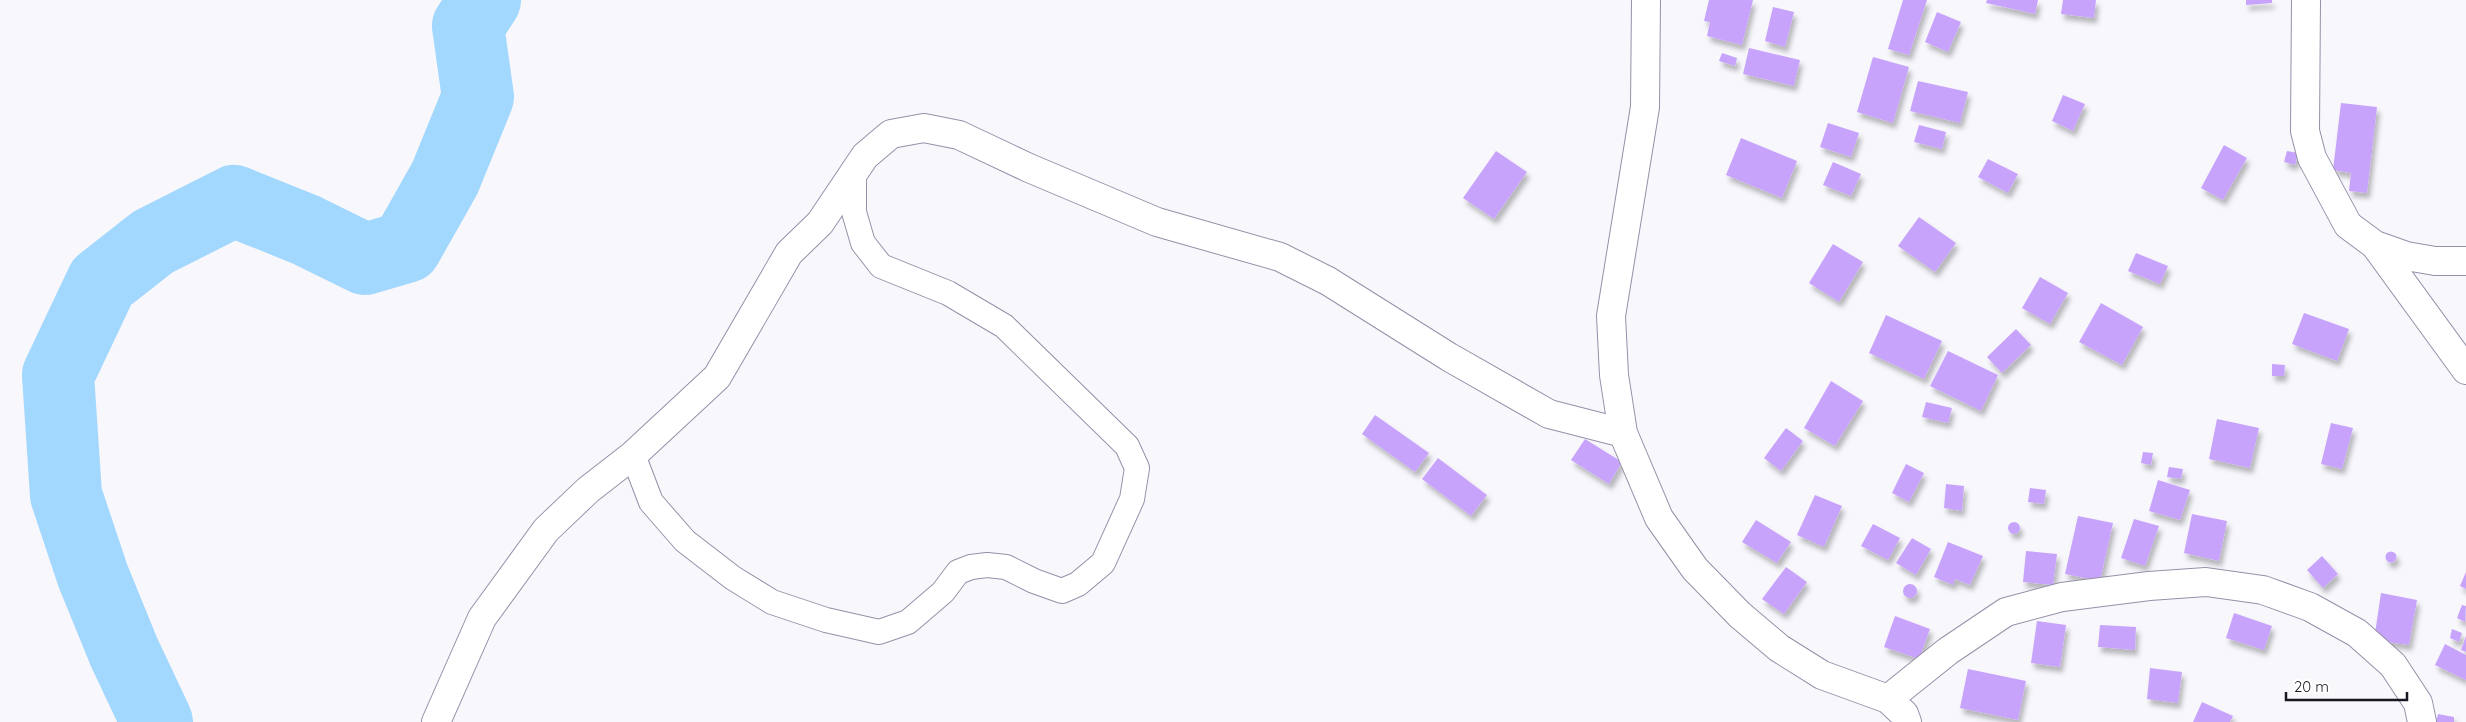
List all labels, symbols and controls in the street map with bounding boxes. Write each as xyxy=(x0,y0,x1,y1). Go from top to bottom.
scale bar xyxy=(2286,670,2407,702)
text: 20 m xyxy=(2294,677,2329,696)

